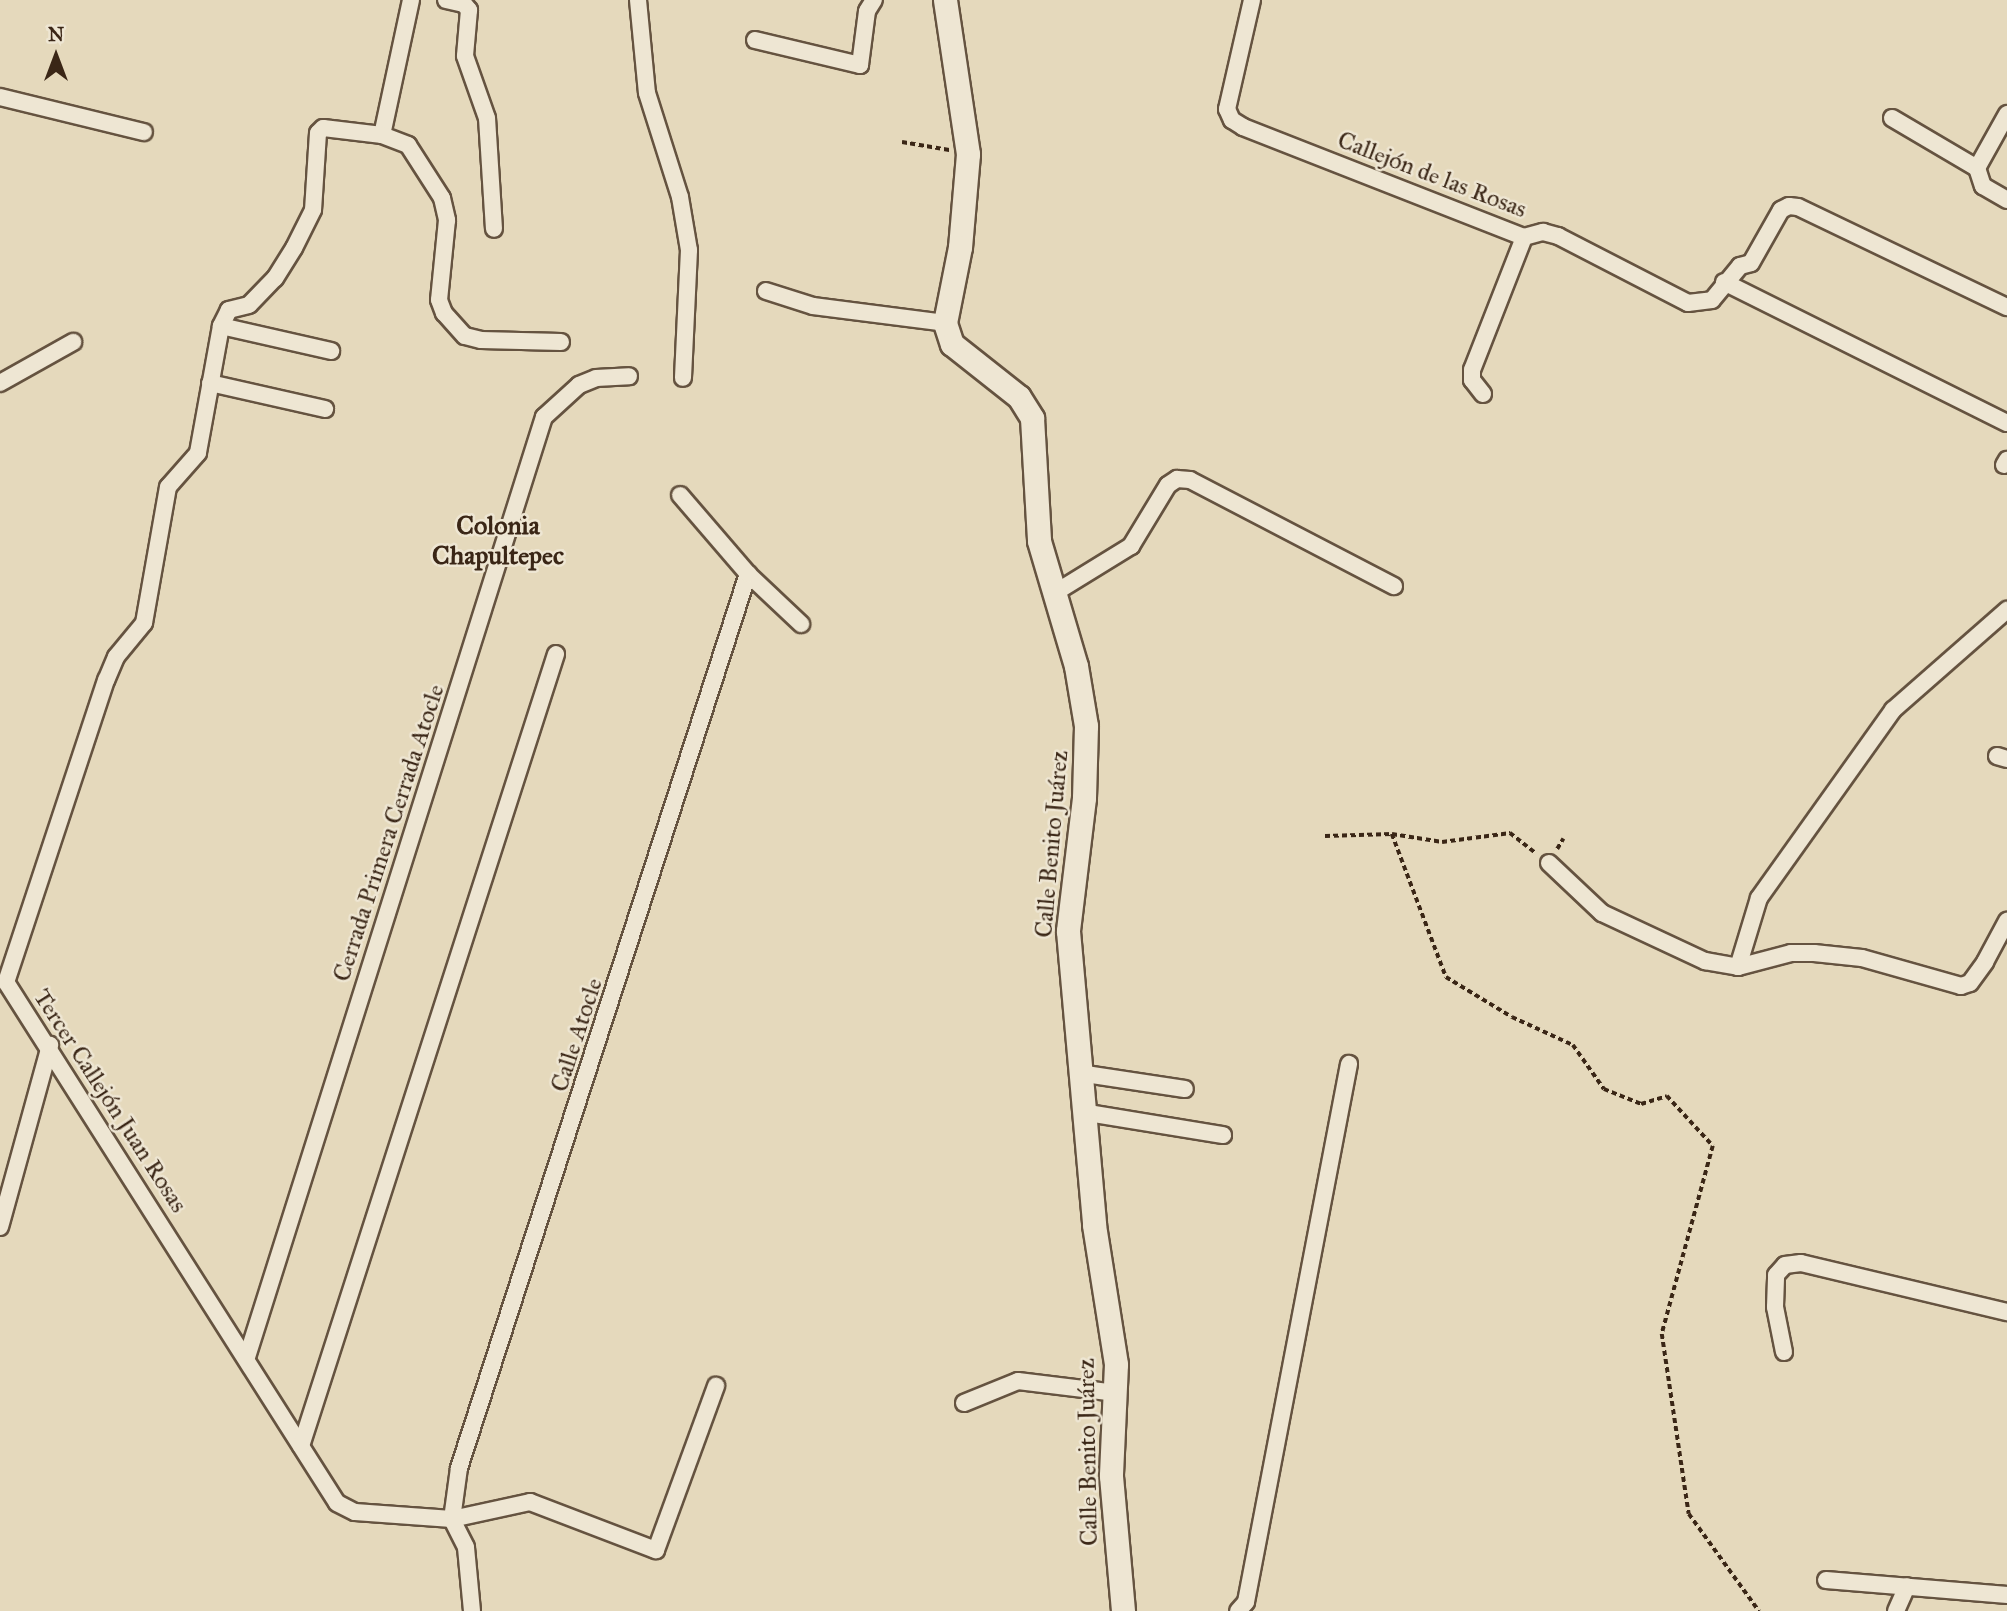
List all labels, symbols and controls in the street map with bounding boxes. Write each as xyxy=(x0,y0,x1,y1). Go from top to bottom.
north arrow xyxy=(21,21,91,91)
text: N xyxy=(48,23,64,46)
street label: Callejón de las Rosas xyxy=(1333,126,1531,224)
district label: Colonia Chapultepec xyxy=(432,510,564,572)
street label: Cerrada Primera Cerrada Atocle xyxy=(327,681,451,985)
street label: Calle Benito Juárez xyxy=(1029,749,1075,939)
street label: Calle Atocle xyxy=(545,975,609,1095)
street label: Tercer Callejón Juan Rosas xyxy=(27,984,193,1218)
street label: Calle Benito Juárez xyxy=(1072,1358,1104,1546)

